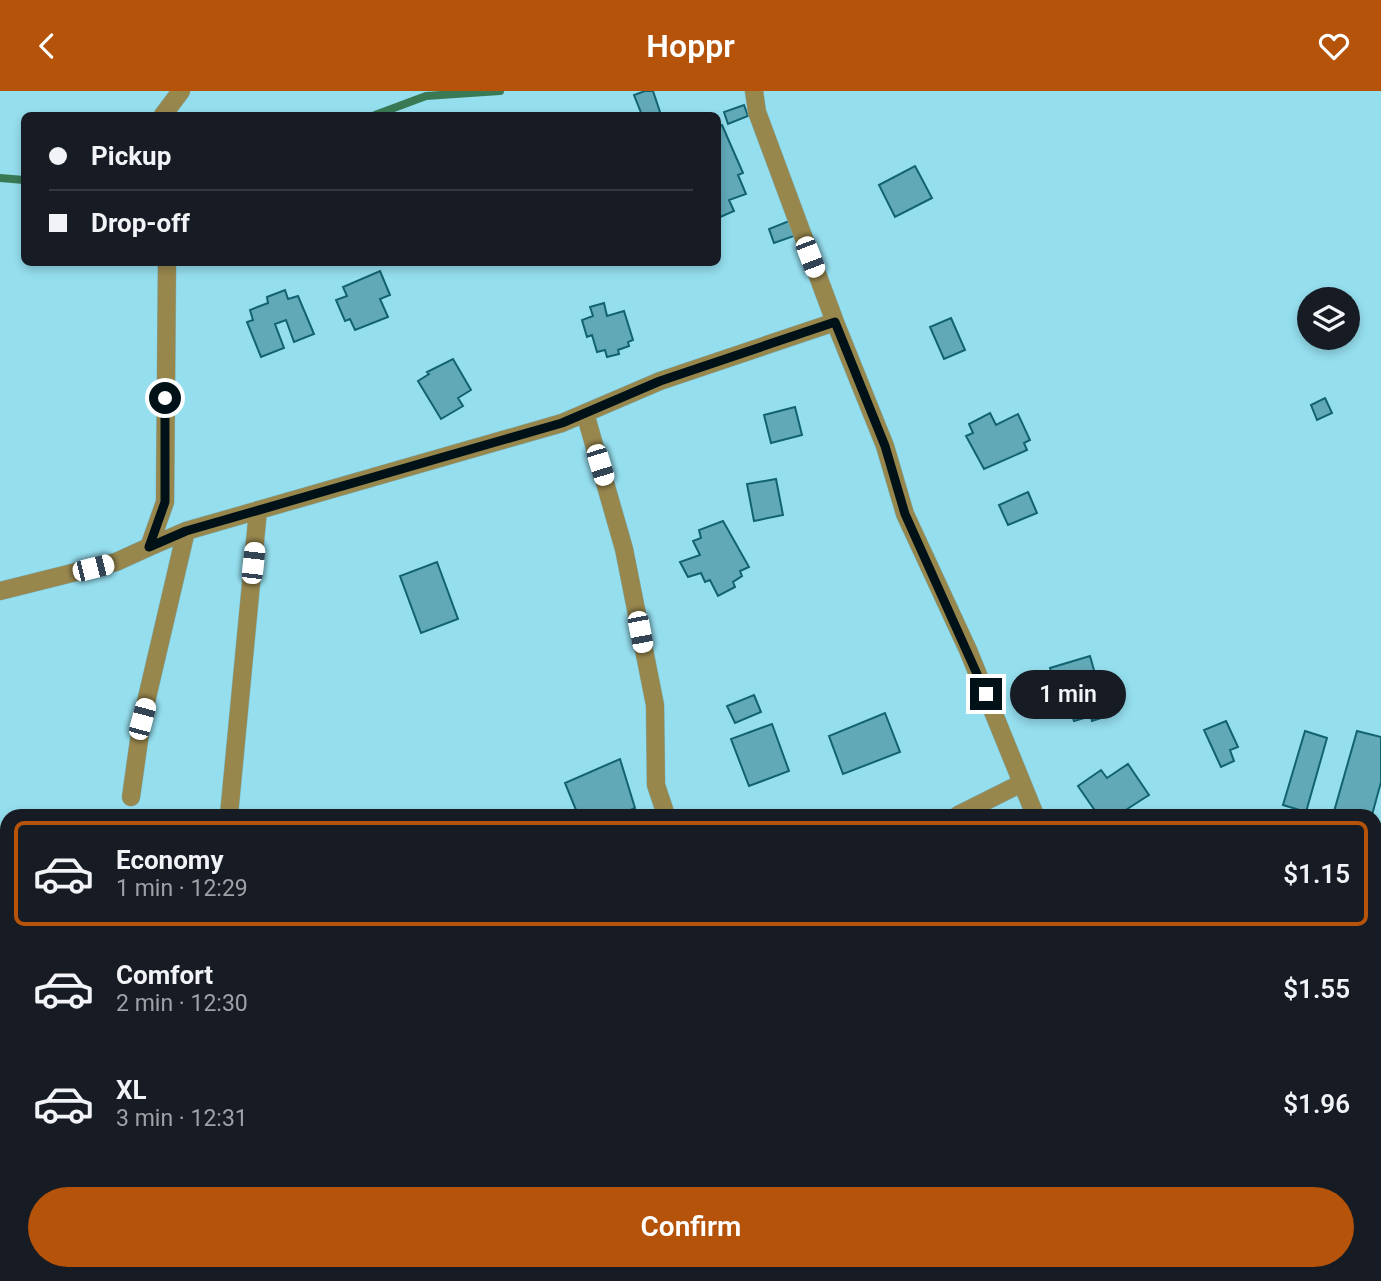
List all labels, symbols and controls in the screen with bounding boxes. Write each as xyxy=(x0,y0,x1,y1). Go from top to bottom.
icon: back xyxy=(28,27,66,65)
text: Hoppr xyxy=(646,27,735,65)
icon: heart xyxy=(1315,27,1353,65)
text: Pickup xyxy=(91,141,171,171)
text: Drop-off xyxy=(91,208,190,238)
car xyxy=(793,234,828,280)
map controls xyxy=(1297,287,1360,350)
button: layers xyxy=(1297,287,1360,350)
route start xyxy=(149,382,181,414)
car xyxy=(584,442,617,488)
car xyxy=(241,541,266,585)
car xyxy=(71,553,116,583)
car xyxy=(626,609,655,655)
callout: 1 min xyxy=(1010,669,1126,719)
route end xyxy=(970,678,1002,710)
text: 1 min xyxy=(1039,681,1097,708)
car xyxy=(127,696,158,742)
icon: car xyxy=(32,842,95,905)
text: Economy xyxy=(116,845,223,875)
text: $1.15 xyxy=(1283,859,1350,889)
text: 1 min · 12:29 xyxy=(116,875,248,902)
icon: car xyxy=(32,957,95,1020)
text: Comfort xyxy=(116,960,213,990)
text: $1.55 xyxy=(1283,974,1350,1004)
text: 2 min · 12:30 xyxy=(116,990,248,1017)
icon: car xyxy=(32,1072,95,1135)
text: XL xyxy=(116,1075,147,1105)
text: $1.96 xyxy=(1283,1089,1350,1119)
text: 3 min · 12:31 xyxy=(116,1105,248,1132)
button: Confirm xyxy=(28,1187,1354,1267)

